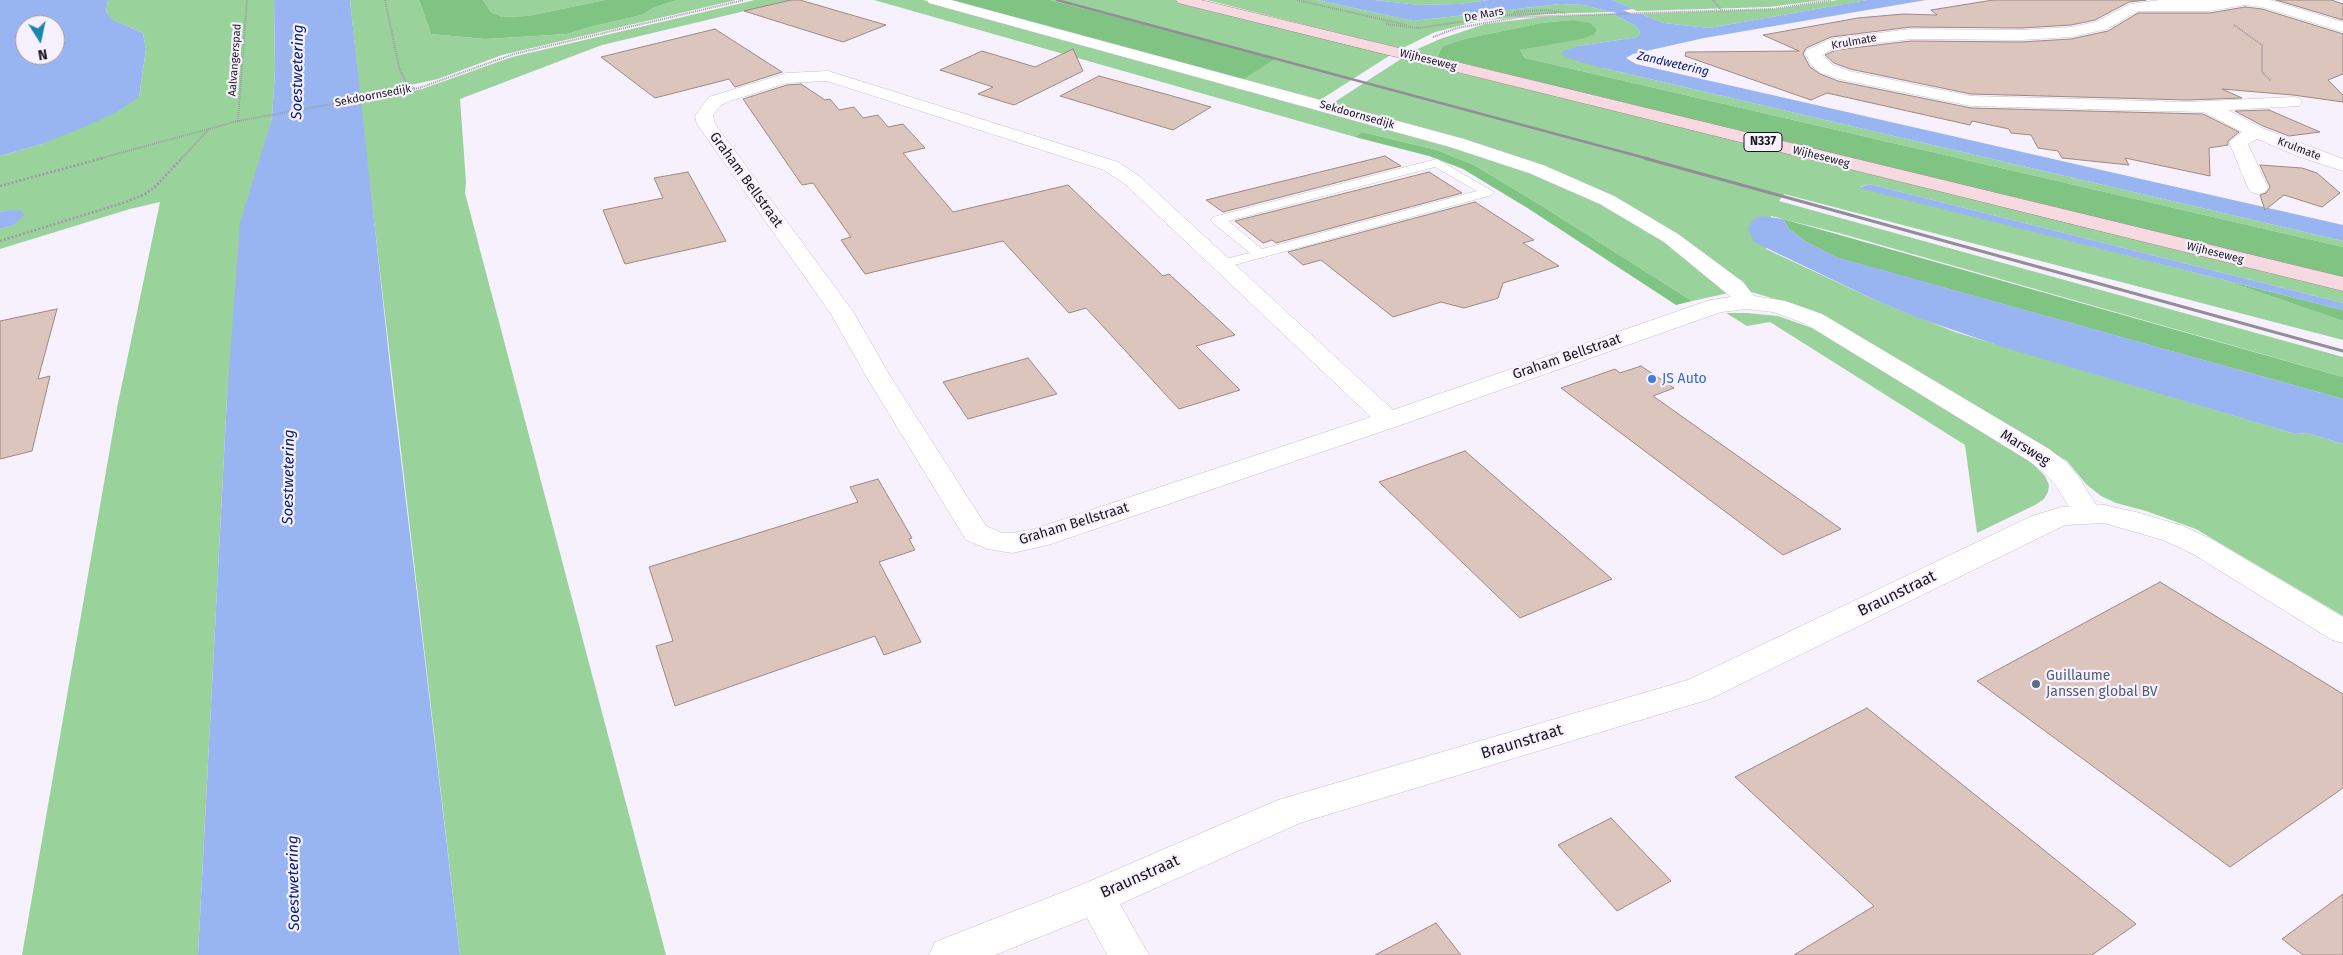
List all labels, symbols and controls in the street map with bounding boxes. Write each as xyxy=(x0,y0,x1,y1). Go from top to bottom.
street label: De Mars xyxy=(1463,5,1505,25)
north arrow xyxy=(15,15,65,65)
street label: Aalvangerspad xyxy=(226,23,244,97)
water label: Soestwetering xyxy=(288,24,308,120)
street label: Krulmate xyxy=(1830,32,1878,52)
text: N xyxy=(36,45,49,63)
street label: Wijheseweg xyxy=(1398,47,1458,73)
water label: Zandwetering xyxy=(1636,49,1710,79)
street label: Sekdoornsedijk xyxy=(334,82,412,110)
street label: Sekdoornsedijk xyxy=(1318,98,1396,132)
street label: Graham Bellstraat xyxy=(706,129,786,231)
road number: N337 xyxy=(1744,132,1782,152)
street label: Krulmate xyxy=(2275,135,2323,163)
street label: Wijheseweg xyxy=(1791,144,1851,170)
street label: Wijheseweg xyxy=(2185,240,2245,266)
street label: Graham Bellstraat xyxy=(1510,331,1624,383)
place label: JS Auto xyxy=(1662,371,1707,387)
marker: JS Auto xyxy=(1646,373,1658,385)
street label: Marsweg xyxy=(1997,426,2053,470)
water label: Soestwetering xyxy=(279,429,299,525)
street label: Graham Bellstraat xyxy=(1017,499,1131,549)
street label: Braunstraat xyxy=(1855,567,1939,621)
place label: Guillaume Janssen global BV xyxy=(2046,668,2158,700)
marker: Guillaume Janssen global BV xyxy=(2030,678,2042,690)
street label: Braunstraat xyxy=(1479,720,1565,764)
water label: Soestwetering xyxy=(284,835,304,931)
street label: Braunstraat xyxy=(1097,851,1183,903)

